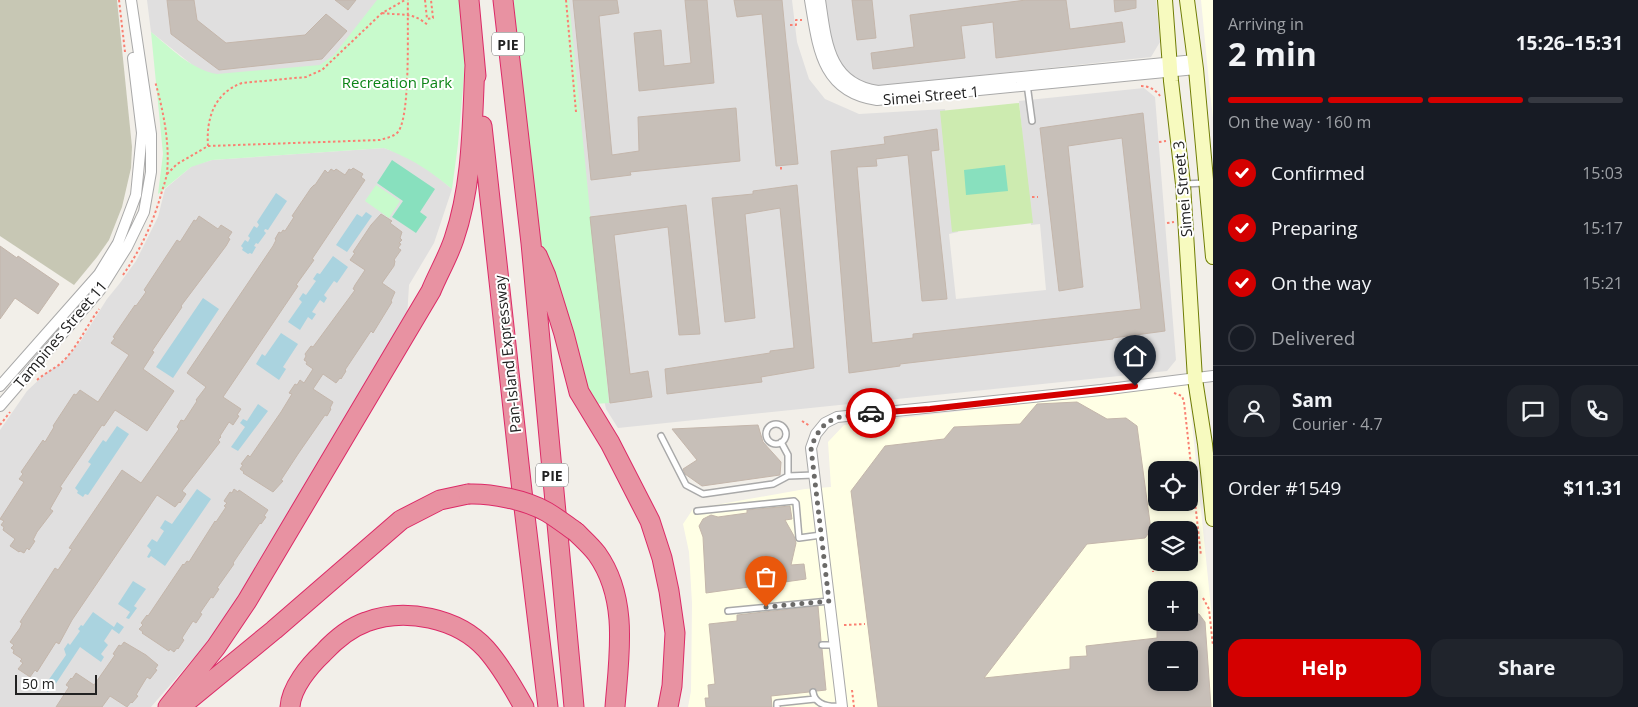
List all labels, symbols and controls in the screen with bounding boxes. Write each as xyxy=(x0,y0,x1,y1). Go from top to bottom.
text: Arriving in xyxy=(1228,13,1304,35)
text: 15:26–15:31 xyxy=(1516,30,1623,56)
text: 2 min xyxy=(1228,32,1317,75)
road number: PIE xyxy=(492,33,524,56)
park label: Recreation Park xyxy=(342,72,452,92)
street label: Simei Street 1 xyxy=(882,81,980,109)
text: On the way · 160 m xyxy=(1228,111,1371,133)
street label: Simei Street 3 xyxy=(1168,140,1196,238)
icon: check xyxy=(1228,159,1256,187)
text: Confirmed xyxy=(1271,160,1365,186)
text: 15:03 xyxy=(1582,162,1623,184)
icon: check xyxy=(1228,214,1256,242)
text: Preparing xyxy=(1271,215,1358,241)
text: 15:17 xyxy=(1582,217,1623,239)
icon: check xyxy=(1228,269,1256,297)
text: On the way xyxy=(1271,270,1371,296)
text: 15:21 xyxy=(1582,272,1623,294)
street label: Pan-Island Expressway xyxy=(489,274,525,434)
street label: Tampines Street 11 xyxy=(9,276,111,392)
text: Delivered xyxy=(1271,325,1355,351)
pin xyxy=(1114,335,1156,386)
icon: home xyxy=(1121,342,1149,370)
button: person xyxy=(1228,385,1280,437)
button: chat xyxy=(1507,385,1559,437)
button: phone xyxy=(1571,385,1623,437)
text: Sam xyxy=(1292,387,1333,413)
courier xyxy=(846,388,896,438)
icon: car xyxy=(857,399,885,427)
text: Courier · 4.7 xyxy=(1292,413,1383,435)
map controls xyxy=(1148,461,1198,691)
button: locate xyxy=(1148,461,1198,511)
road number: PIE xyxy=(536,464,568,486)
text: Order #1549 xyxy=(1228,475,1341,501)
text: $11.31 xyxy=(1563,475,1623,501)
button: layers xyxy=(1148,521,1198,571)
pin xyxy=(745,556,787,607)
icon: bag xyxy=(752,563,780,591)
button: + xyxy=(1148,581,1198,631)
button: Help xyxy=(1228,639,1421,697)
button: Share xyxy=(1431,639,1623,697)
button: − xyxy=(1148,641,1198,691)
scale bar xyxy=(15,672,98,695)
text: 50 m xyxy=(22,674,55,693)

